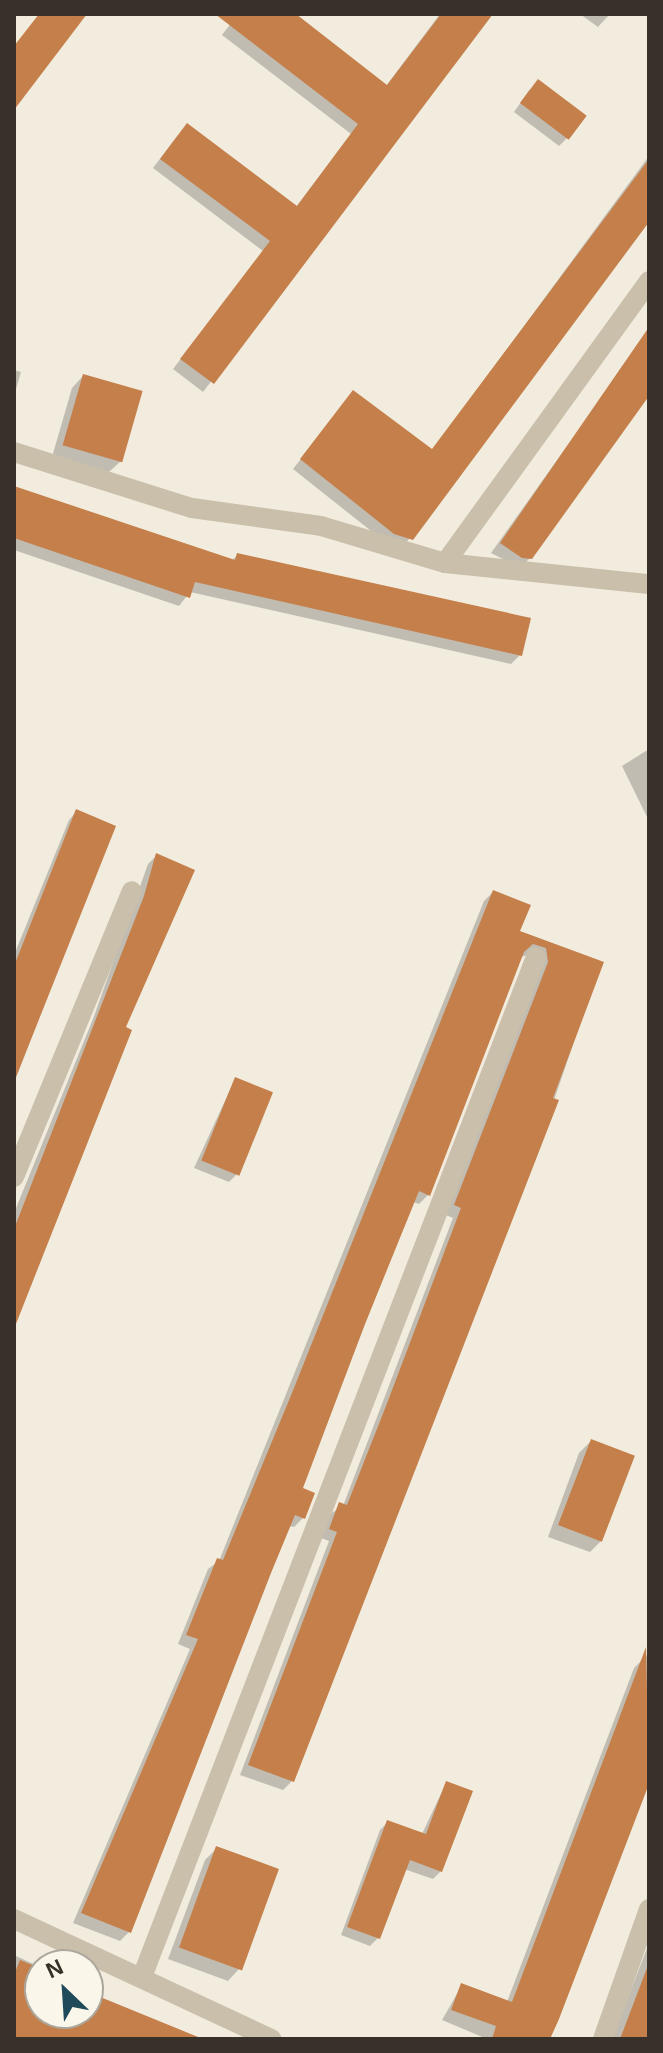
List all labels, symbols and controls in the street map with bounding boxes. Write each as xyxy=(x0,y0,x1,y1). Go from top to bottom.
north arrow xyxy=(24,1949,104,2029)
text: N xyxy=(42,1954,67,1983)

